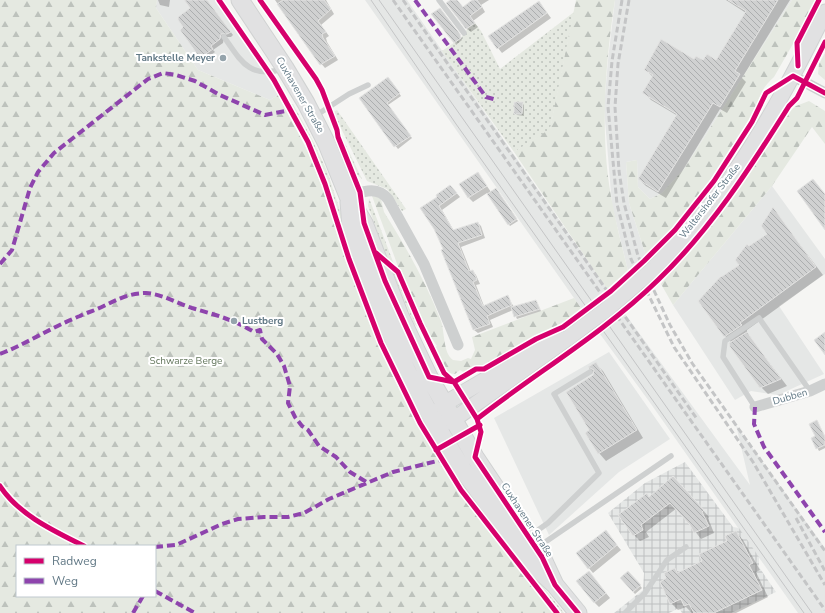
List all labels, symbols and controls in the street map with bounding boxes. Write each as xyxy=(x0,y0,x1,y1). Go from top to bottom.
place label: Tankstelle Meyer xyxy=(136,51,215,65)
marker: Tankstelle Meyer xyxy=(218,53,228,63)
street label: Cuxhavener Straße xyxy=(272,54,328,136)
street label: Waltershofer Straße xyxy=(676,161,744,241)
place label: Lustberg xyxy=(242,314,283,328)
marker: Lustberg xyxy=(229,316,239,326)
park label: Schwarze Berge xyxy=(150,354,222,368)
street label: Dubben xyxy=(771,385,809,409)
street label: Cuxhavener Straße xyxy=(498,480,556,560)
legend xyxy=(16,545,156,597)
text: Radweg xyxy=(52,553,97,569)
text: Weg xyxy=(52,573,78,589)

